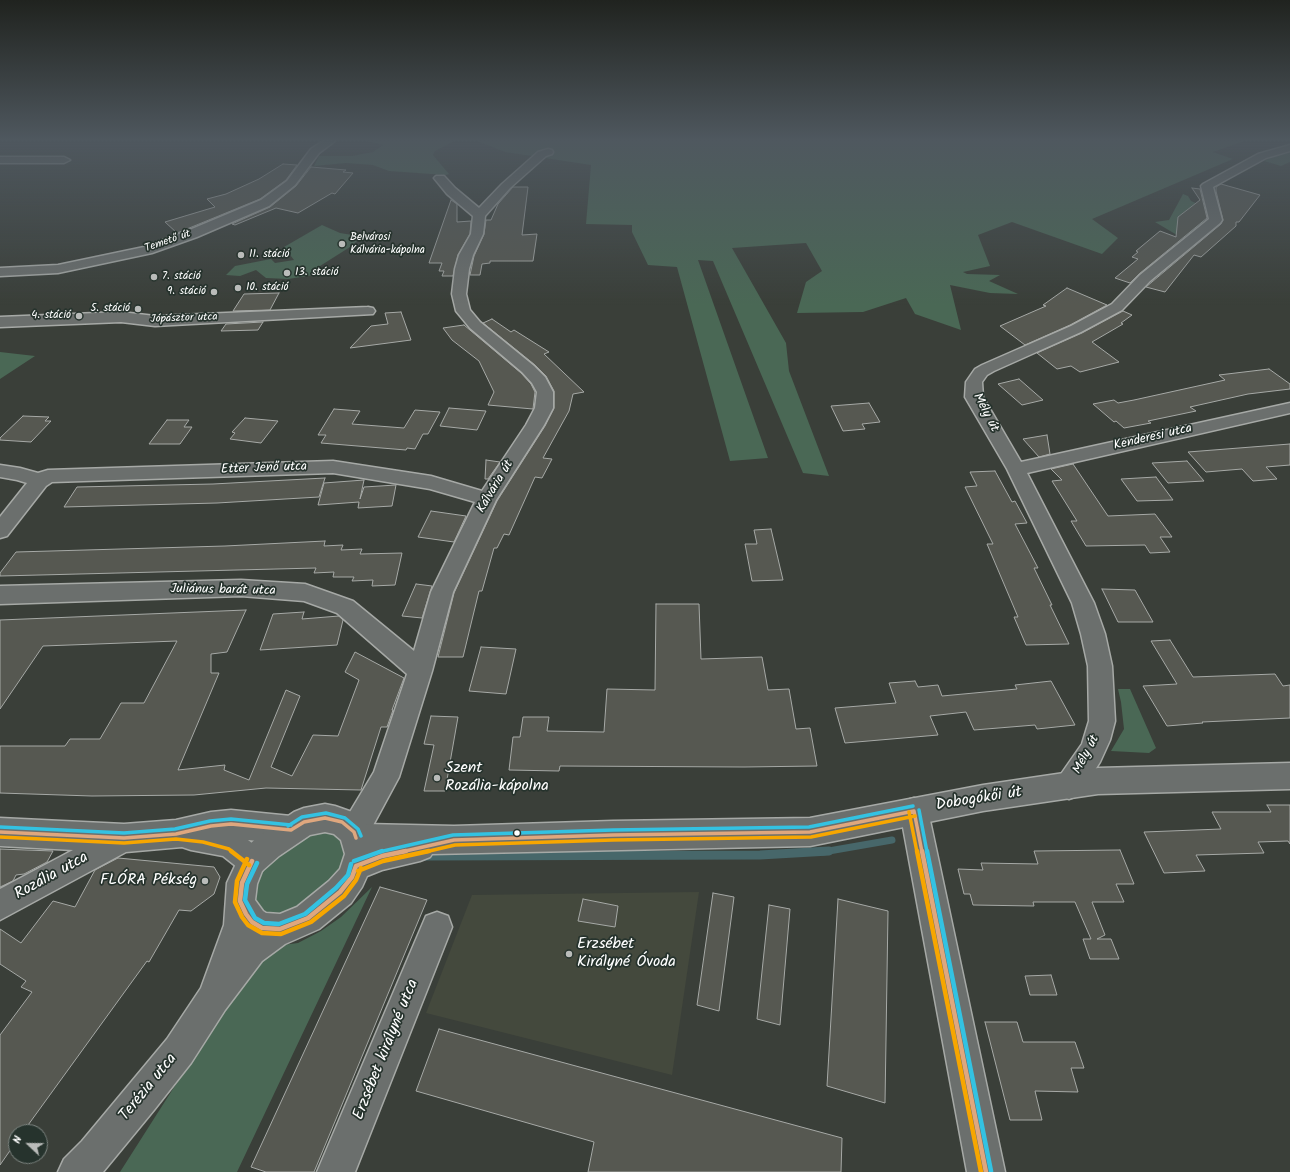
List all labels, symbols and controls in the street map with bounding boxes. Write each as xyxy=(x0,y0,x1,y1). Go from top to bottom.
street label: Temető út xyxy=(143,228,193,256)
place label: Belvárosi Kálvária-kápolna xyxy=(350,231,425,257)
marker: Belvárosi Kálvária-kápolna xyxy=(337,239,347,249)
place label: 11. stáció xyxy=(249,248,290,262)
marker: 11. stáció xyxy=(236,250,246,260)
place label: 13. stáció xyxy=(295,266,338,280)
marker: 13. stáció xyxy=(282,268,292,278)
place label: 7. stáció xyxy=(162,270,201,284)
marker: 7. stáció xyxy=(149,272,159,282)
place label: 10. stáció xyxy=(246,281,289,295)
marker: 10. stáció xyxy=(233,283,243,293)
place label: 9. stáció xyxy=(167,285,206,299)
marker: 9. stáció xyxy=(209,287,219,297)
place label: 5. stáció xyxy=(90,302,130,316)
marker: 5. stáció xyxy=(133,304,143,314)
place label: 4. stáció xyxy=(31,309,71,323)
marker: 4. stáció xyxy=(74,311,84,321)
street label: Jópásztor utca xyxy=(150,311,218,327)
street label: Mély út xyxy=(969,391,1001,435)
street label: Kenderesi utca xyxy=(1112,421,1194,455)
street label: Kálvária út xyxy=(474,458,518,516)
street label: Etter Jenő utca xyxy=(221,460,307,478)
street label: Juliánus barát utca xyxy=(170,582,276,600)
street label: Mély út xyxy=(1070,733,1104,777)
place label: Szent Rozália-kápolna xyxy=(445,759,549,797)
marker: Szent Rozália-kápolna xyxy=(432,773,442,783)
street label: Dobogókői út xyxy=(935,784,1023,816)
unlabelled marker xyxy=(512,828,522,838)
street label: Rozália utca xyxy=(12,849,92,905)
place label: FLÓRA Pékség xyxy=(100,871,197,891)
marker: FLÓRA Pékség xyxy=(200,876,210,886)
place label: Erzsébet Királyné Óvoda xyxy=(577,935,676,973)
marker: Erzsébet Királyné Óvoda xyxy=(564,949,574,959)
street label: Erzsébet királyné utca xyxy=(350,977,424,1123)
street label: Terézia utca xyxy=(116,1050,182,1126)
north arrow xyxy=(8,1124,48,1164)
text: N xyxy=(8,1133,27,1146)

